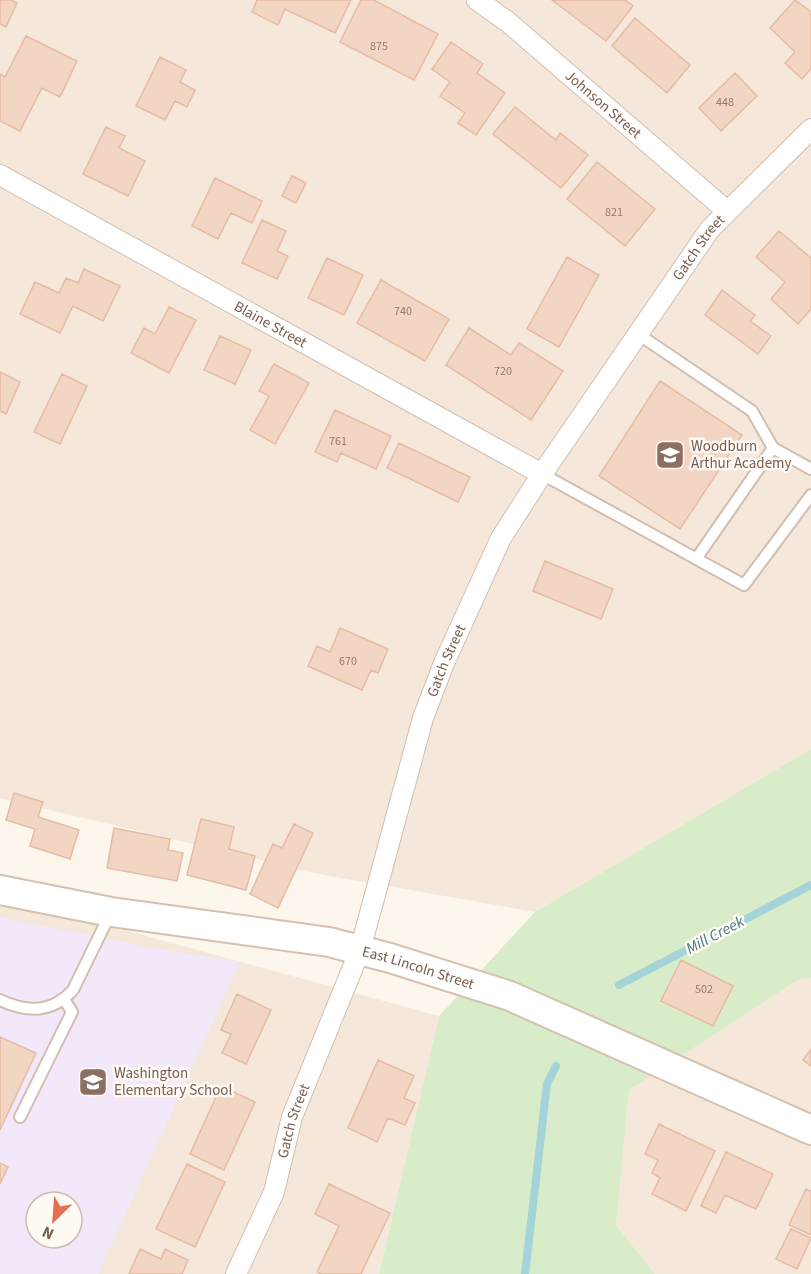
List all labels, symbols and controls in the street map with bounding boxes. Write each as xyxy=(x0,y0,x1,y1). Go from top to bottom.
house number: 875 xyxy=(370,38,388,55)
street label: Johnson Street xyxy=(561,65,646,143)
house number: 448 xyxy=(716,94,734,111)
house number: 821 xyxy=(605,204,623,221)
street label: Gatch Street xyxy=(667,210,729,285)
street label: Blaine Street xyxy=(230,296,311,353)
house number: 740 xyxy=(394,303,412,320)
house number: 720 xyxy=(494,363,512,380)
house number: 761 xyxy=(329,433,347,450)
place label: Woodburn Arthur Academy xyxy=(691,436,792,474)
school or university icon: Woodburn Arthur Academy xyxy=(654,439,686,471)
street label: Gatch Street xyxy=(421,621,471,700)
house number: 670 xyxy=(339,653,357,670)
water label: Mill Creek xyxy=(682,910,748,960)
street label: East Lincoln Street xyxy=(360,941,477,995)
house number: 502 xyxy=(695,981,713,998)
place label: Washington Elementary School xyxy=(114,1063,232,1101)
school or university icon: Washington Elementary School xyxy=(77,1066,109,1098)
street label: Gatch Street xyxy=(272,1081,315,1160)
north arrow xyxy=(24,1190,84,1250)
text: N xyxy=(39,1220,58,1245)

